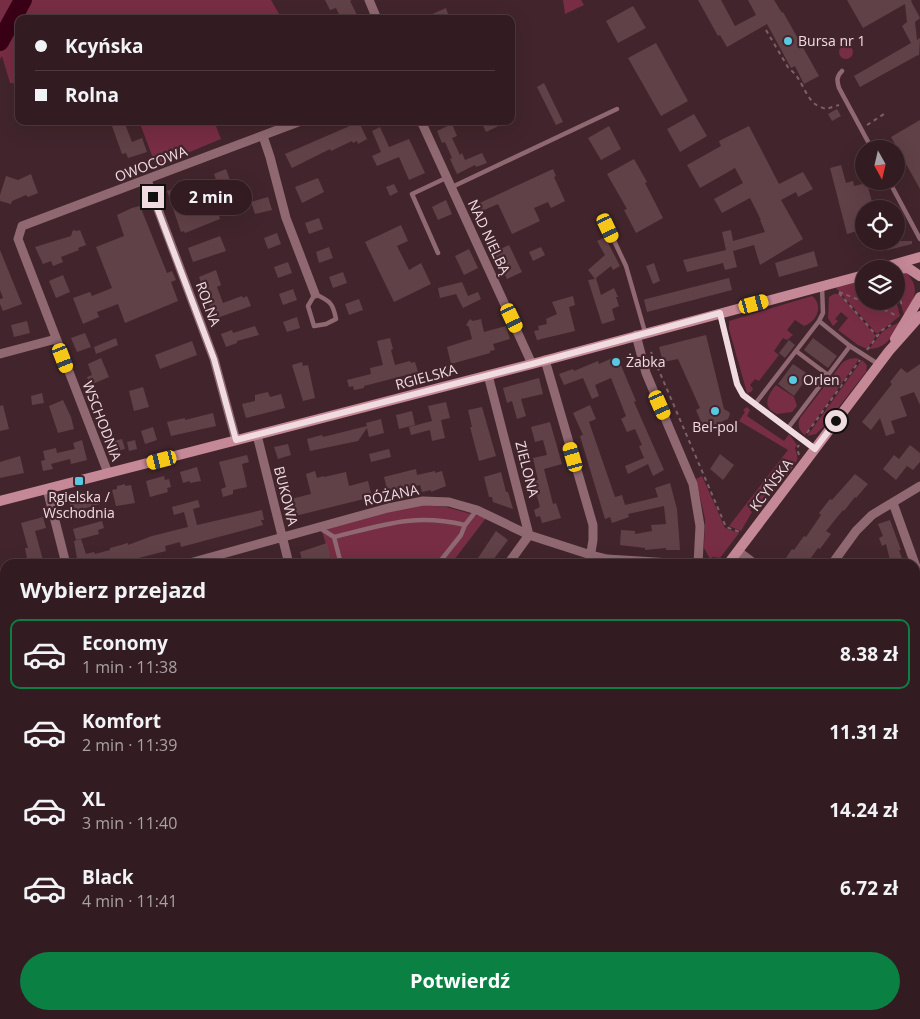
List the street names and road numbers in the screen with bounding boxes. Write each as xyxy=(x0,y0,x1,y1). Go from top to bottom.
street label: OWOCOWA xyxy=(112,141,190,186)
street label: NAD NIELBĄ xyxy=(464,196,515,277)
street label: ROLNA xyxy=(192,279,225,329)
street label: RGIELSKA xyxy=(393,359,459,394)
street label: WSCHODNIA xyxy=(79,378,126,464)
street label: ZIELONA xyxy=(511,439,544,499)
street label: KCYŃSKA xyxy=(745,455,797,515)
street label: BUKOWA xyxy=(270,464,303,528)
street label: RÓŻANA xyxy=(362,479,420,510)

